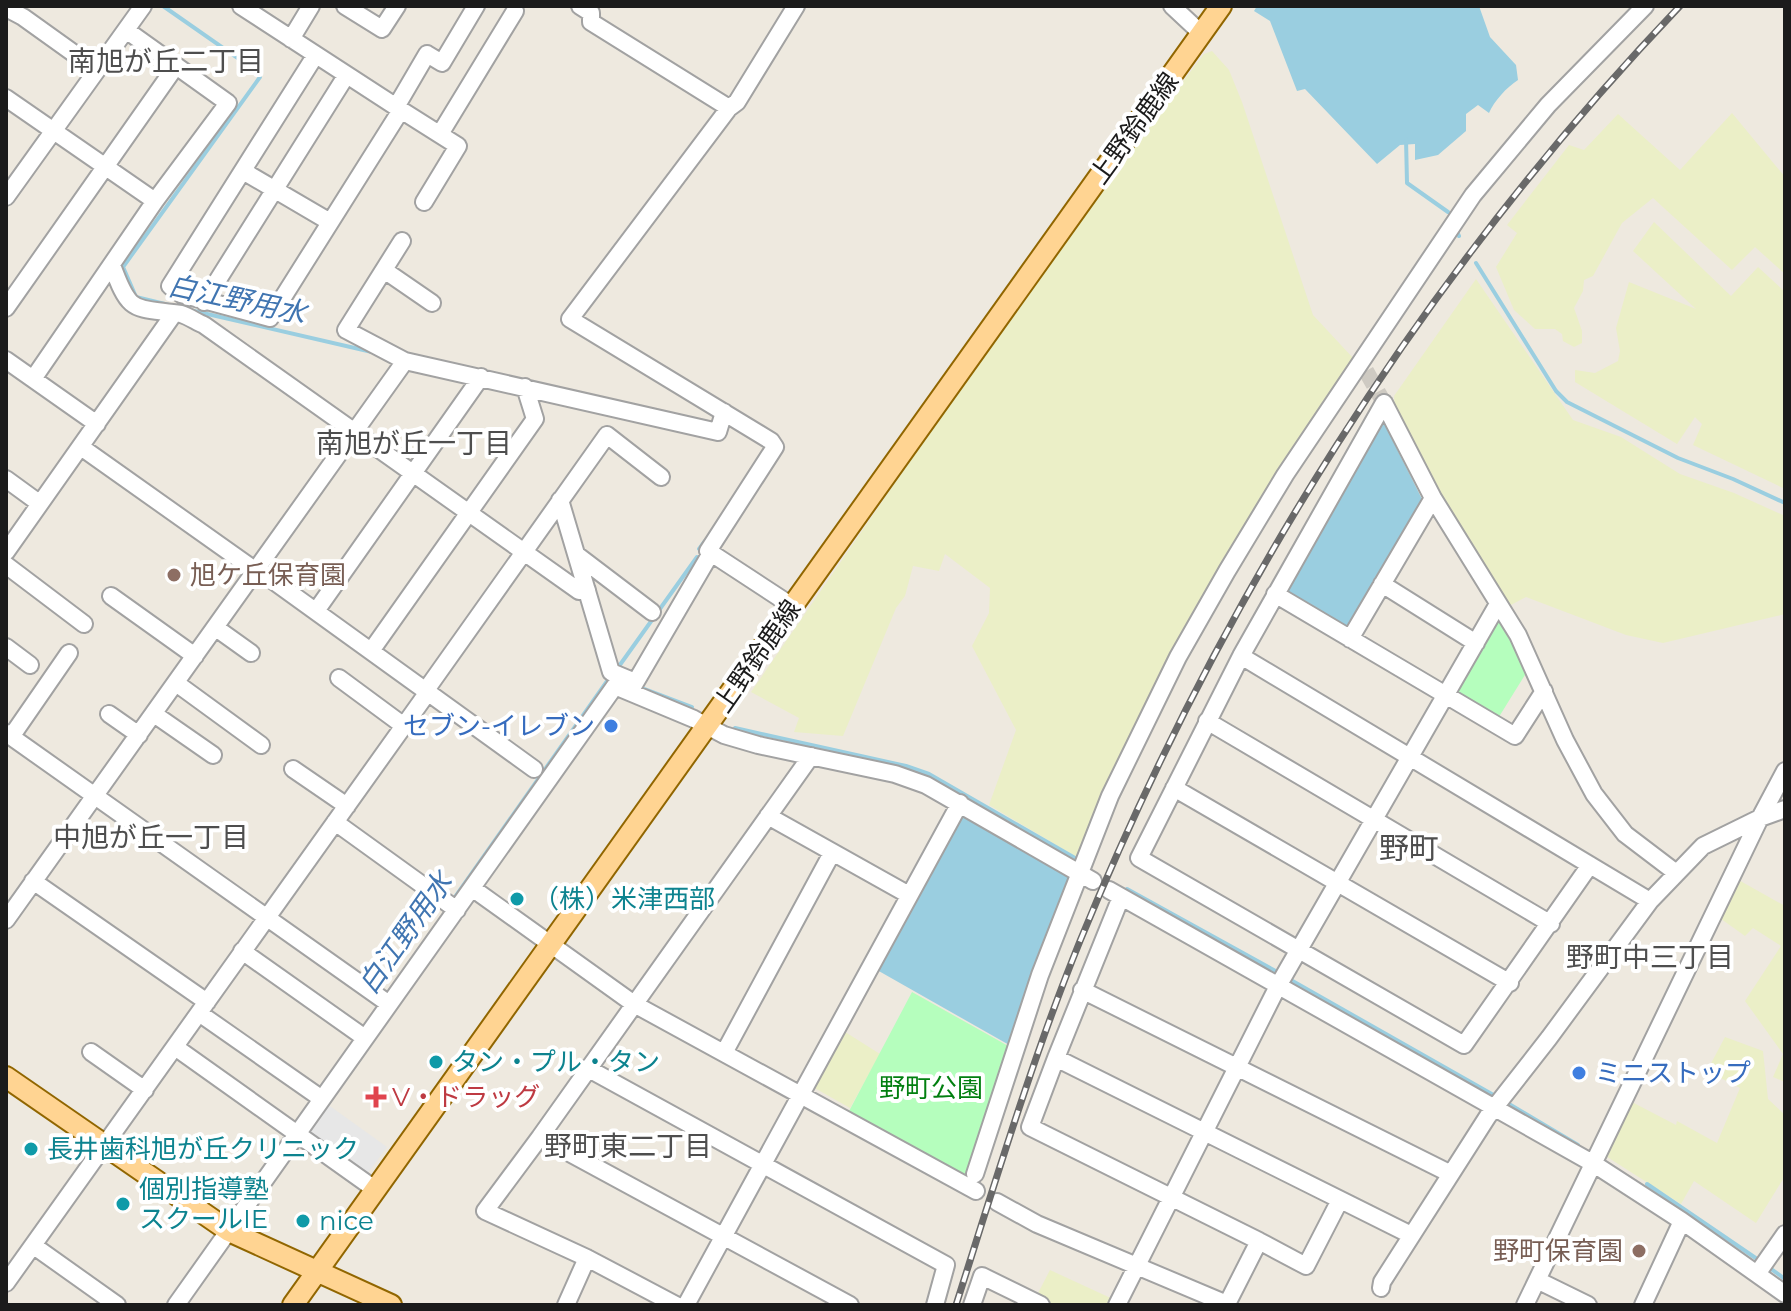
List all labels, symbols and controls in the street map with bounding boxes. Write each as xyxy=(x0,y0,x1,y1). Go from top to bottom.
district label: 南旭が丘二丁目 xyxy=(68,44,264,78)
street label: 上野鈴鹿線 xyxy=(1083,66,1185,190)
water label: 白江野用水 xyxy=(165,268,312,331)
district label: 南旭が丘一丁目 xyxy=(316,426,512,460)
place label: 旭ケ丘保育園 xyxy=(190,559,346,591)
marker: 旭ケ丘保育園 xyxy=(165,566,183,584)
street label: 上野鈴鹿線 xyxy=(707,594,807,718)
place label: セブン-イレブン xyxy=(403,710,595,742)
marker: セブン-イレブン xyxy=(602,717,620,735)
district label: 中旭が丘一丁目 xyxy=(53,820,249,854)
district label: 野町 xyxy=(1379,830,1439,867)
water label: 白江野用水 xyxy=(351,863,461,1000)
place label: （株）米津西部 xyxy=(533,883,715,915)
marker: （株）米津西部 xyxy=(508,890,526,908)
district label: 野町中三丁目 xyxy=(1566,940,1734,974)
place label: タン・プル・タン xyxy=(452,1046,660,1078)
marker: タン・プル・タン xyxy=(427,1053,445,1071)
place label: ミニストップ xyxy=(1595,1057,1751,1089)
marker: ミニストップ xyxy=(1570,1064,1588,1082)
park label: 野町公園 xyxy=(879,1072,983,1104)
place label: V・ドラッグ xyxy=(392,1081,540,1113)
marker: V・ドラッグ xyxy=(367,1088,385,1106)
district label: 野町東二丁目 xyxy=(544,1129,712,1163)
place label: 長井歯科旭が丘クリニック xyxy=(47,1133,359,1165)
marker: 長井歯科旭が丘クリニック xyxy=(22,1140,40,1158)
place label: 個別指導塾 スクールIE xyxy=(139,1173,269,1235)
marker: 個別指導塾 スクールIE xyxy=(114,1195,132,1213)
place label: nice xyxy=(319,1205,374,1237)
marker: nice xyxy=(294,1212,312,1230)
place label: 野町保育園 xyxy=(1493,1235,1623,1267)
marker: 野町保育園 xyxy=(1630,1242,1648,1260)

